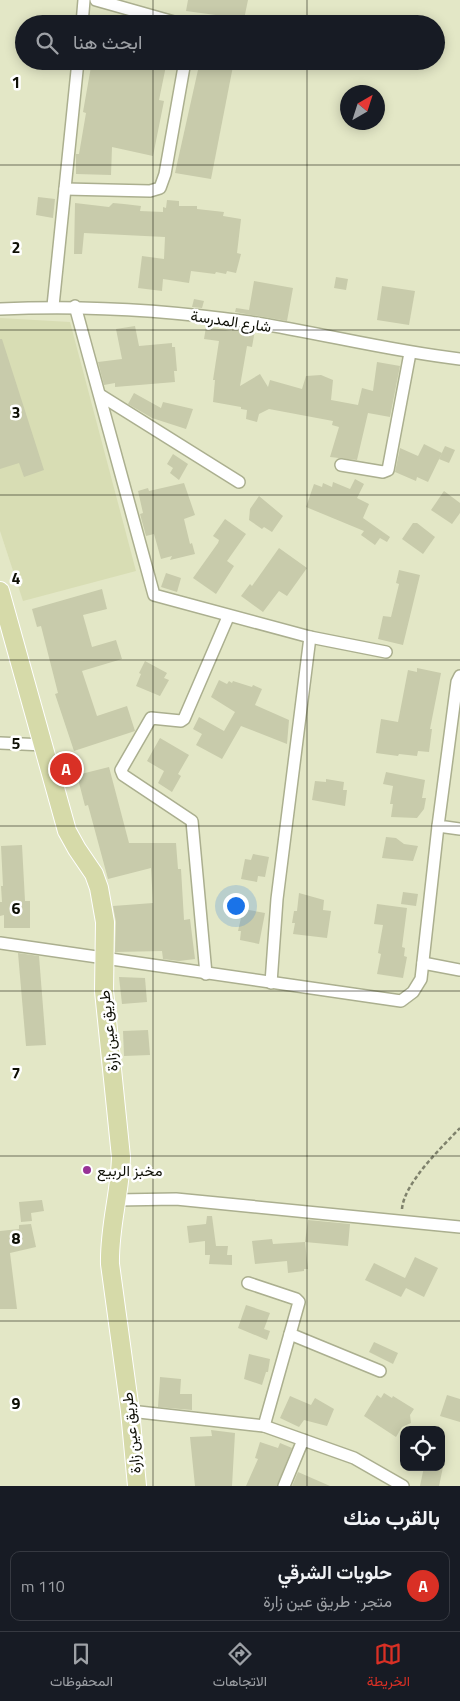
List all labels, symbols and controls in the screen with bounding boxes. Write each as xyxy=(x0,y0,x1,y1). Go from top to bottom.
search box xyxy=(15,15,445,70)
text: ابحث هنا xyxy=(73,27,142,56)
icon: search xyxy=(33,29,61,57)
text: 1 xyxy=(12,70,20,94)
north arrow xyxy=(340,85,385,130)
text: 2 xyxy=(12,235,20,259)
street label: شارع المدرسة xyxy=(189,304,273,338)
text: 3 xyxy=(12,400,20,424)
text: 4 xyxy=(12,566,21,590)
text: 5 xyxy=(12,731,21,755)
pin: A xyxy=(50,750,82,788)
your location xyxy=(223,893,249,919)
text: 6 xyxy=(12,896,21,920)
street label: طريق عين زارة xyxy=(92,989,124,1073)
text: 7 xyxy=(12,1061,20,1085)
place label: مخبز الربيع xyxy=(97,1159,162,1182)
marker: مخبز الربيع xyxy=(81,1164,93,1176)
text: 8 xyxy=(12,1226,21,1250)
text: 9 xyxy=(12,1391,21,1415)
street label: طريق عين زارة xyxy=(115,1391,147,1475)
map controls xyxy=(400,1426,445,1471)
button: locate xyxy=(400,1426,445,1471)
text: بالقرب منك xyxy=(343,1501,440,1533)
text: حلويات الشرقي xyxy=(278,1557,392,1586)
text: 110 m xyxy=(21,1574,65,1598)
text: A xyxy=(418,1574,428,1598)
text: متجر · طريق عين زارة xyxy=(263,1589,392,1613)
tab: المحفوظات xyxy=(50,1640,113,1694)
tab: الاتجاهات xyxy=(213,1640,267,1694)
tab: الخريطة xyxy=(367,1640,410,1694)

